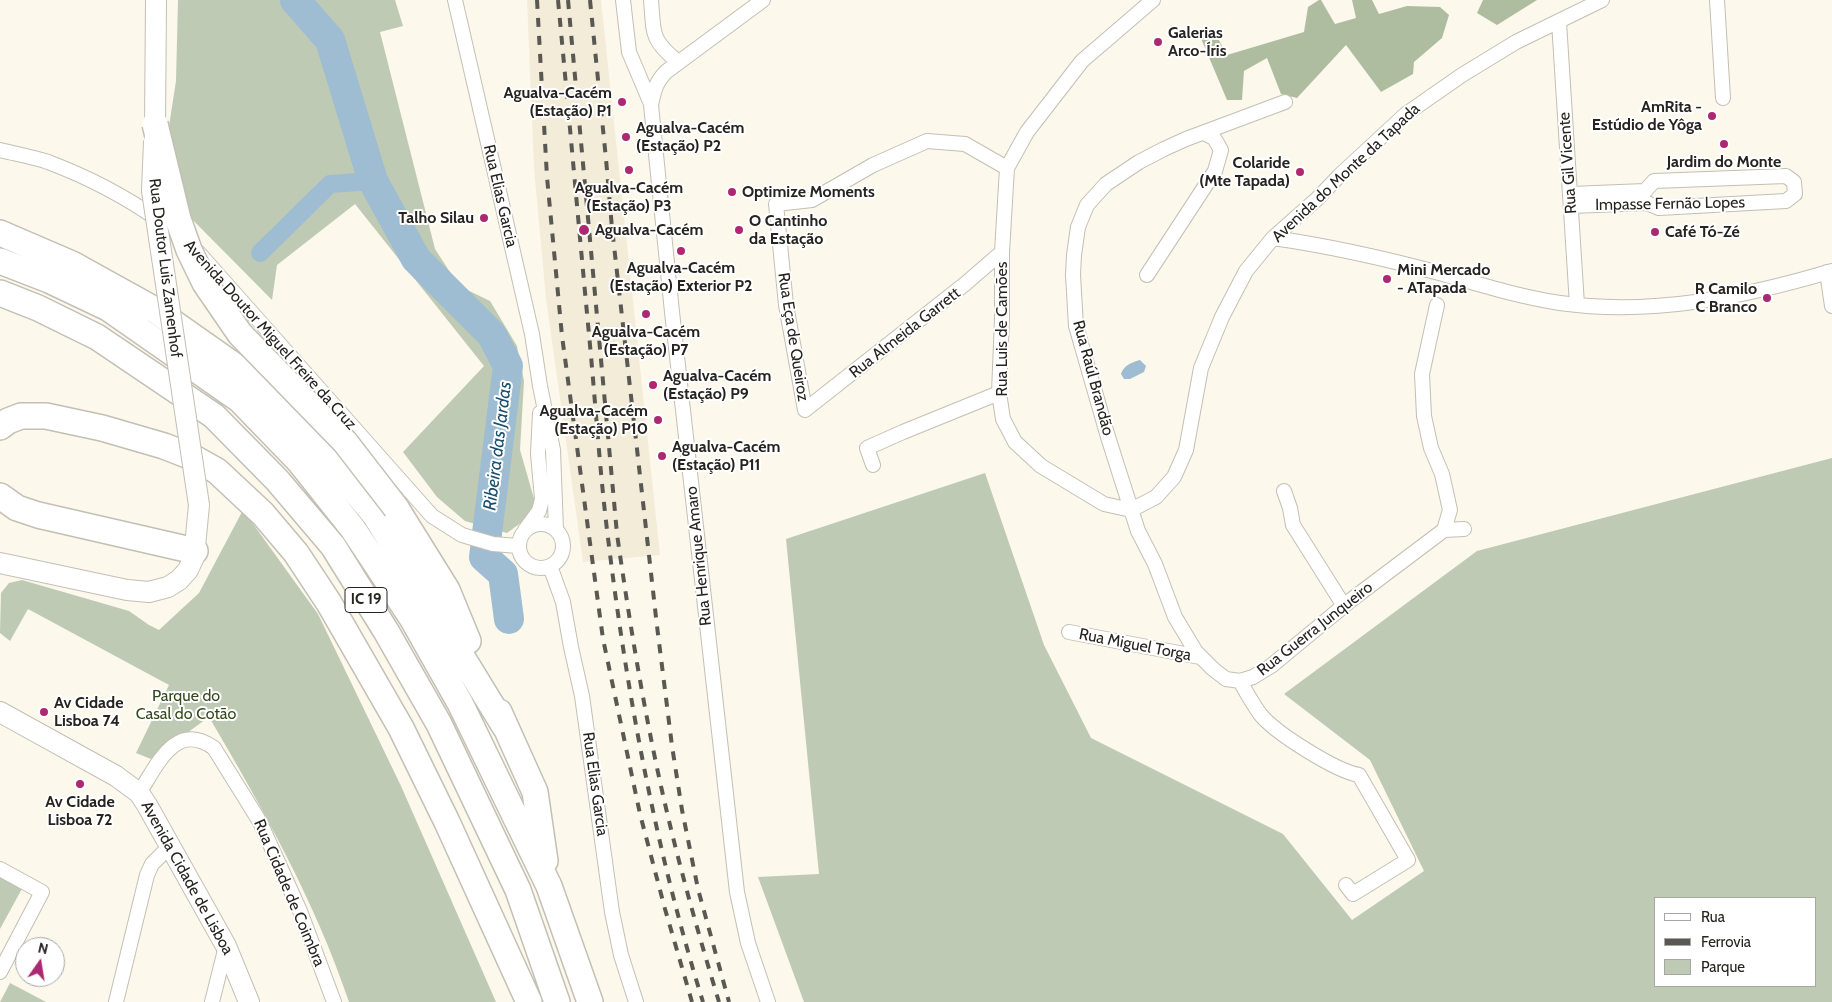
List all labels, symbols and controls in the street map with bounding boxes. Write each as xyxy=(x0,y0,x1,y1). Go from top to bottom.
place label: Galerias Arco-Íris xyxy=(1168,23,1226,61)
marker: Galerias Arco-Íris xyxy=(1152,36,1164,48)
place label: Agualva-Cacém (Estação) P1 xyxy=(504,83,612,121)
marker: Agualva-Cacém (Estação) P1 xyxy=(616,96,628,108)
place label: AmRita - Estúdio de Yôga xyxy=(1592,97,1702,135)
street label: Avenida do Monte da Tapada xyxy=(1268,99,1424,247)
marker: AmRita - Estúdio de Yôga xyxy=(1706,110,1718,122)
street label: Rua Gil Vicente xyxy=(1555,111,1581,215)
place label: Agualva-Cacém (Estação) P2 xyxy=(636,118,744,156)
marker: Agualva-Cacém (Estação) P2 xyxy=(620,131,632,143)
marker: Jardim do Monte xyxy=(1718,138,1730,150)
street label: Rua Elias Garcia xyxy=(479,143,521,249)
place label: Jardim do Monte xyxy=(1667,152,1781,172)
place label: Colaride (Mte Tapada) xyxy=(1199,153,1290,191)
marker: Agualva-Cacém (Estação) P3 xyxy=(623,164,635,176)
marker: Colaride (Mte Tapada) xyxy=(1294,166,1306,178)
street label: Rua Doutor Luis Zamenhof xyxy=(144,177,186,359)
place label: Agualva-Cacém (Estação) P3 xyxy=(575,178,683,216)
place label: Optimize Moments xyxy=(742,182,875,202)
marker: Optimize Moments xyxy=(726,186,738,198)
street label: Impasse Fernão Lopes xyxy=(1595,193,1745,215)
place label: Talho Silau xyxy=(398,208,474,228)
place label: O Cantinho da Estação xyxy=(749,211,827,249)
marker: Talho Silau xyxy=(478,212,490,224)
place label: Agualva-Cacém xyxy=(595,220,703,240)
place label: Café Tó-Zé xyxy=(1665,222,1740,242)
marker: Agualva-Cacém xyxy=(577,223,591,237)
marker: O Cantinho da Estação xyxy=(733,224,745,236)
marker: Café Tó-Zé xyxy=(1649,226,1661,238)
street label: Avenida Doutor Miguel Freire da Cruz xyxy=(180,236,360,434)
marker: Agualva-Cacém (Estação) Exterior P2 xyxy=(675,245,687,257)
place label: Agualva-Cacém (Estação) Exterior P2 xyxy=(610,258,752,296)
place label: Mini Mercado - ATapada xyxy=(1397,260,1490,298)
street label: Rua Luis de Camões xyxy=(992,262,1012,396)
street label: Rua Eça de Queiroz xyxy=(773,271,813,403)
marker: Mini Mercado - ATapada xyxy=(1381,273,1393,285)
place label: R Camilo C Branco xyxy=(1695,279,1757,317)
street label: Rua Almeida Garrett xyxy=(846,284,964,382)
marker: R Camilo C Branco xyxy=(1761,292,1773,304)
marker: Agualva-Cacém (Estação) P7 xyxy=(640,308,652,320)
street label: Rua Raúl Brandão xyxy=(1068,318,1118,438)
place label: Agualva-Cacém (Estação) P7 xyxy=(592,322,700,360)
place label: Agualva-Cacém (Estação) P9 xyxy=(663,366,771,404)
marker: Agualva-Cacém (Estação) P9 xyxy=(647,379,659,391)
water label: Ribeira das Jardas xyxy=(479,380,517,512)
place label: Agualva-Cacém (Estação) P10 xyxy=(540,401,648,439)
marker: Agualva-Cacém (Estação) P10 xyxy=(652,414,664,426)
place label: Agualva-Cacém (Estação) P11 xyxy=(672,437,780,475)
marker: Agualva-Cacém (Estação) P11 xyxy=(656,450,668,462)
street label: Rua Henrique Amaro xyxy=(682,485,716,627)
street label: Rua Guerra Junqueiro xyxy=(1253,578,1377,680)
road number: IC 19 xyxy=(345,588,387,612)
street label: Rua Miguel Torga xyxy=(1077,625,1193,665)
park label: Parque do Casal do Cotão xyxy=(136,686,236,724)
place label: Av Cidade Lisboa 74 xyxy=(54,693,123,731)
marker: Av Cidade Lisboa 74 xyxy=(38,706,50,718)
street label: Rua Elias Garcia xyxy=(578,731,612,837)
marker: Av Cidade Lisboa 72 xyxy=(74,778,86,790)
place label: Av Cidade Lisboa 72 xyxy=(45,792,115,830)
street label: Avenida Cidade de Lisboa xyxy=(137,798,237,958)
street label: Rua Cidade de Coimbra xyxy=(249,816,329,970)
legend xyxy=(1654,897,1817,987)
text: Rua xyxy=(1701,908,1725,926)
text: Ferrovia xyxy=(1701,933,1751,951)
north arrow xyxy=(15,937,65,987)
text: N xyxy=(36,938,50,958)
text: Parque xyxy=(1701,958,1745,976)

